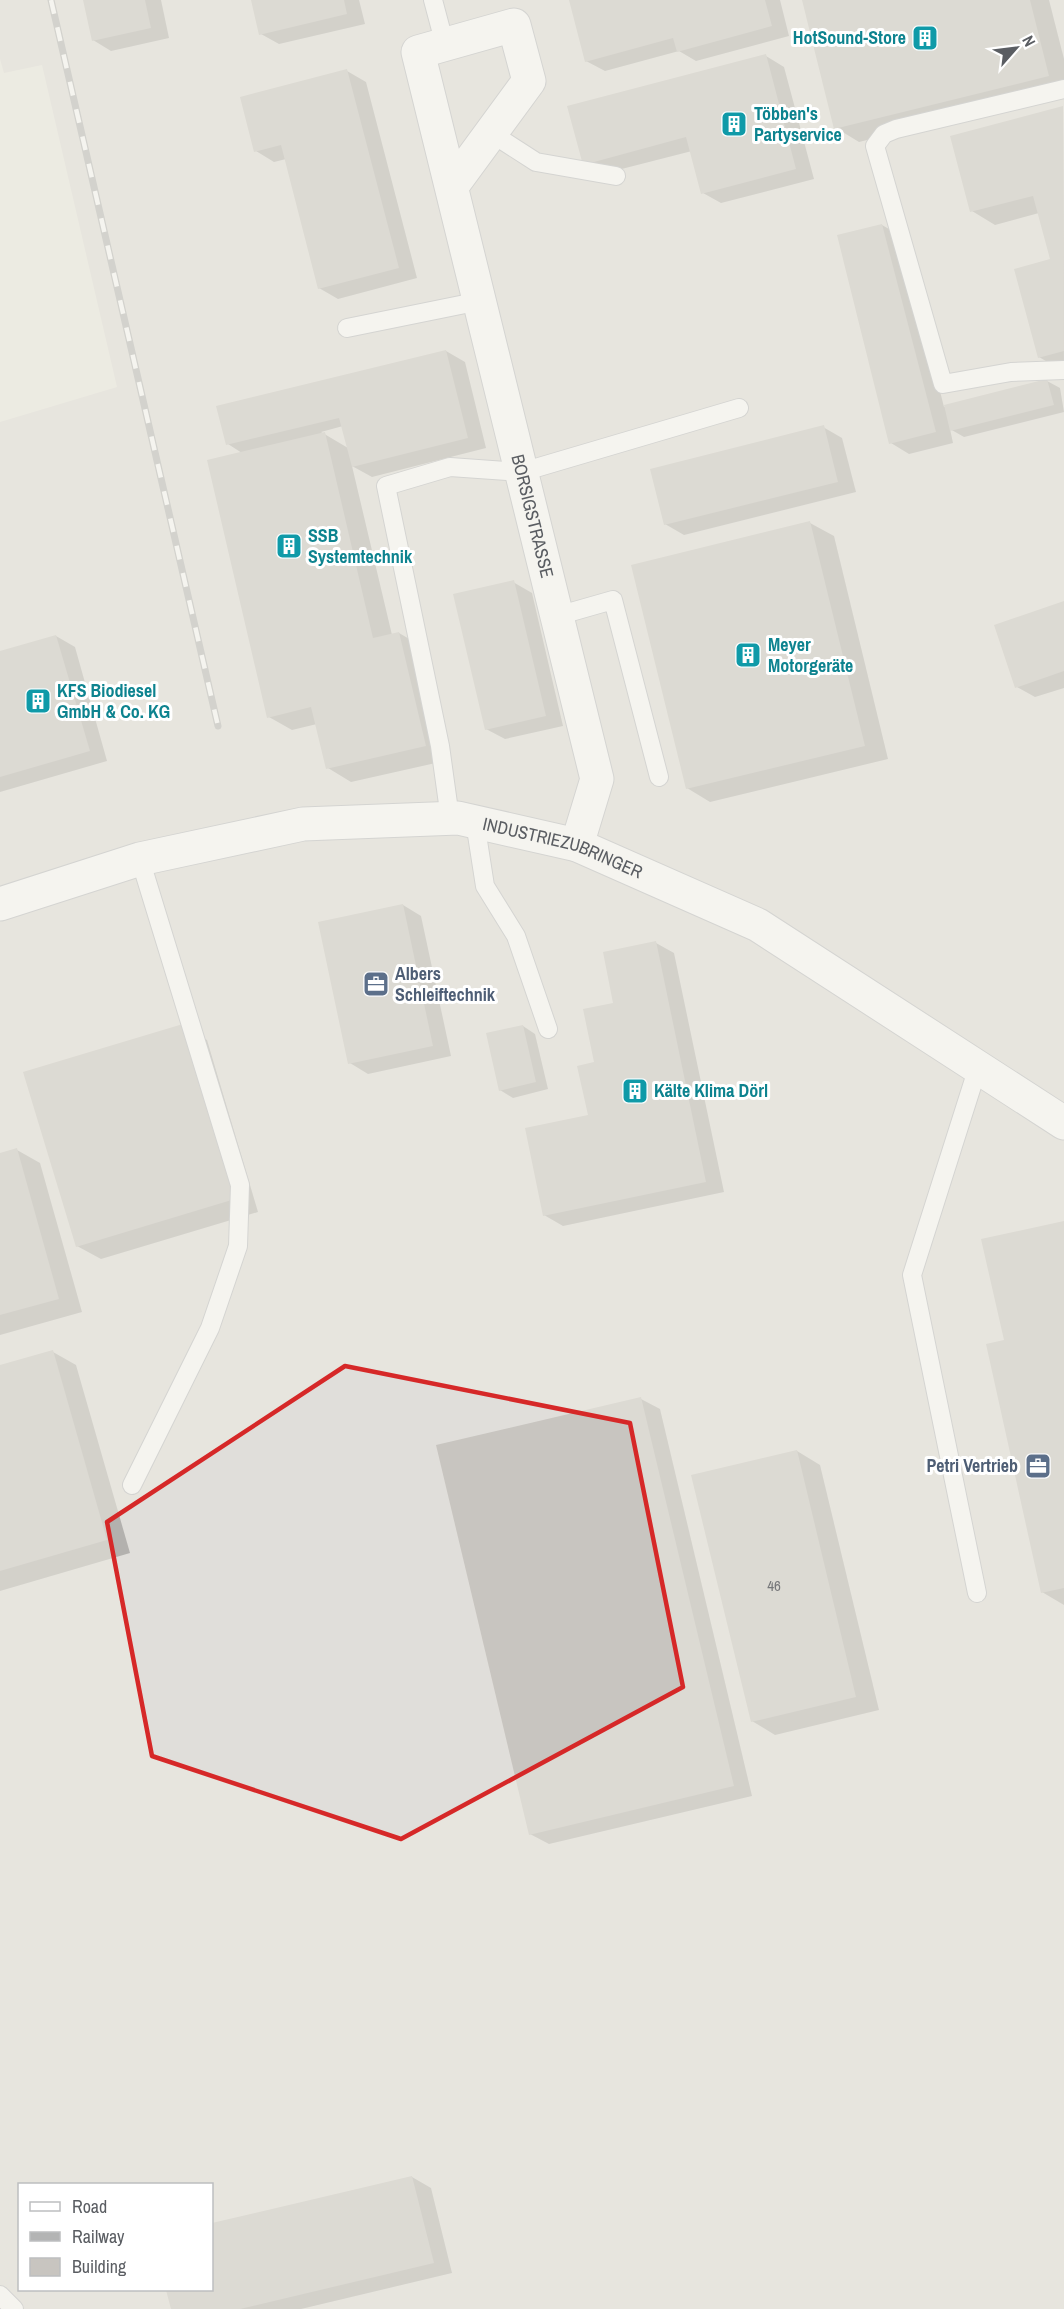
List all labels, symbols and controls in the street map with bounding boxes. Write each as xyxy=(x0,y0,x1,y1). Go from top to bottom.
north arrow xyxy=(986,18,1046,78)
building icon: HotSound-Store xyxy=(910,23,940,53)
place label: HotSound-Store xyxy=(793,25,906,50)
text: N xyxy=(1017,32,1041,50)
place label: Többen's Partyservice xyxy=(754,101,842,147)
building icon: Többen's Partyservice xyxy=(719,109,749,139)
street label: BORSIGSTRASSE xyxy=(506,452,560,580)
place label: SSB Systemtechnik xyxy=(308,523,413,569)
building icon: SSB Systemtechnik xyxy=(274,531,304,561)
place label: Meyer Motorgeräte xyxy=(768,632,853,678)
building icon: Meyer Motorgeräte xyxy=(733,640,763,670)
place label: KFS Biodiesel GmbH & Co. KG xyxy=(57,678,170,724)
building icon: KFS Biodiesel GmbH & Co. KG xyxy=(23,686,53,716)
street label: INDUSTRIEZUBRINGER xyxy=(481,811,647,885)
place label: Albers Schleiftechnik xyxy=(395,961,496,1007)
office icon: Albers Schleiftechnik xyxy=(361,969,391,999)
building icon: Kälte Klima Dörl xyxy=(620,1076,650,1106)
place label: Kälte Klima Dörl xyxy=(654,1078,768,1103)
office icon: Petri Vertrieb xyxy=(1023,1451,1053,1481)
place label: Petri Vertrieb xyxy=(926,1453,1018,1478)
house number: 46 xyxy=(767,1575,781,1596)
legend xyxy=(18,2183,213,2291)
text: Road xyxy=(72,2194,107,2219)
text: Railway xyxy=(72,2224,125,2249)
text: Building xyxy=(72,2254,127,2279)

